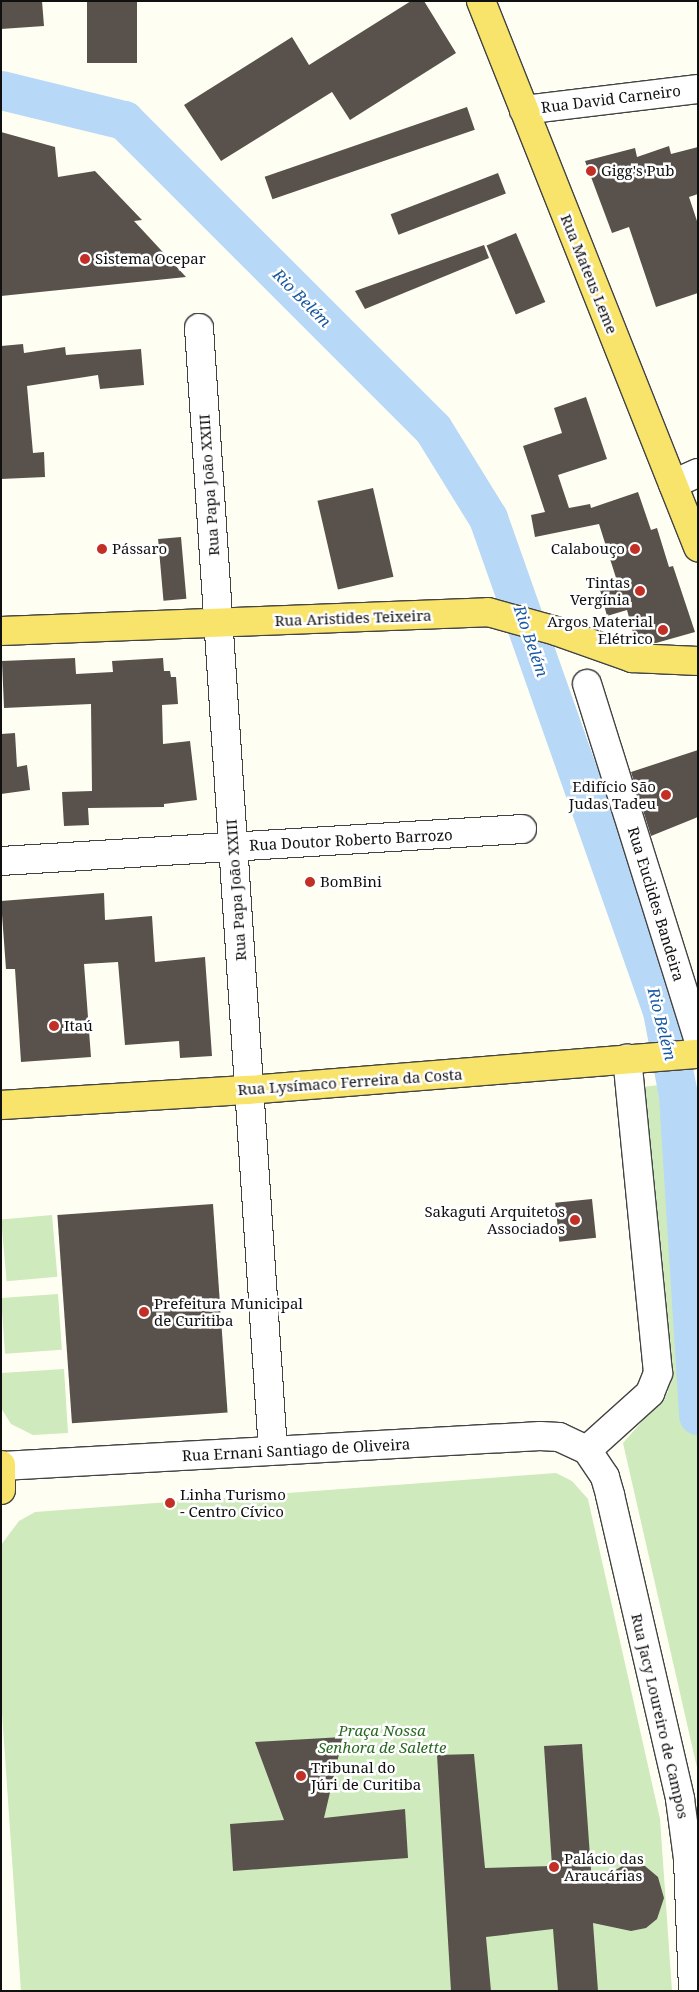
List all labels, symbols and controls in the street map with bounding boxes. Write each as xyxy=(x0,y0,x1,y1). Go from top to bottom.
street label: Rua David Carneiro xyxy=(540,81,682,117)
place label: Gigg's Pub xyxy=(601,162,674,180)
marker: Gigg's Pub xyxy=(585,165,597,177)
street label: Rua Mateus Leme xyxy=(557,212,621,336)
place label: Sistema Ocepar xyxy=(95,250,206,268)
marker: Sistema Ocepar xyxy=(79,253,91,265)
water label: Rio Belém xyxy=(269,265,335,331)
street label: Rua Papa João XXIII xyxy=(195,413,223,557)
place label: Pássaro xyxy=(112,540,167,558)
place label: Calabouço xyxy=(551,540,625,558)
marker: Pássaro xyxy=(96,543,108,555)
marker: Calabouço xyxy=(629,543,641,555)
place label: Tintas Vergínia xyxy=(570,573,630,608)
marker: Tintas Vergínia xyxy=(634,585,646,597)
water label: Rio Belém xyxy=(510,603,552,679)
street label: Rua Aristides Teixeira xyxy=(274,606,432,630)
place label: Argos Material Elétrico xyxy=(547,612,653,647)
marker: Argos Material Elétrico xyxy=(657,624,669,636)
place label: Edifício São Judas Tadeu xyxy=(569,777,656,812)
marker: Edifício São Judas Tadeu xyxy=(660,789,672,801)
street label: Rua Papa João XXIII xyxy=(222,818,250,962)
street label: Rua Euclides Bandeira xyxy=(624,825,688,983)
street label: Rua Doutor Roberto Barrozo xyxy=(249,826,453,854)
place label: BomBini xyxy=(320,873,382,891)
marker: BomBini xyxy=(304,876,316,888)
water label: Rio Belém xyxy=(644,986,680,1062)
place label: Itaú xyxy=(64,1017,93,1035)
marker: Itaú xyxy=(48,1020,60,1032)
street label: Rua Lysímaco Ferreira da Costa xyxy=(237,1065,463,1099)
place label: Sakaguti Arquitetos Associados xyxy=(424,1202,565,1237)
marker: Sakaguti Arquitetos Associados xyxy=(569,1214,581,1226)
place label: Prefeitura Municipal de Curitiba xyxy=(154,1294,303,1329)
marker: Prefeitura Municipal de Curitiba xyxy=(138,1306,150,1318)
street label: Rua Ernani Santiago de Oliveira xyxy=(181,1435,411,1465)
place label: Linha Turismo - Centro Cívico xyxy=(180,1485,286,1520)
marker: Linha Turismo - Centro Cívico xyxy=(164,1497,176,1509)
street label: Rua Jacy Loureiro de Campos xyxy=(628,1612,692,1820)
park label: Praça Nossa Senhora de Salette xyxy=(318,1721,446,1756)
place label: Tribunal do Júri de Curitiba xyxy=(311,1758,421,1793)
marker: Tribunal do Júri de Curitiba xyxy=(295,1770,307,1782)
place label: Palácio das Araucárias xyxy=(564,1849,644,1884)
marker: Palácio das Araucárias xyxy=(548,1861,560,1873)

